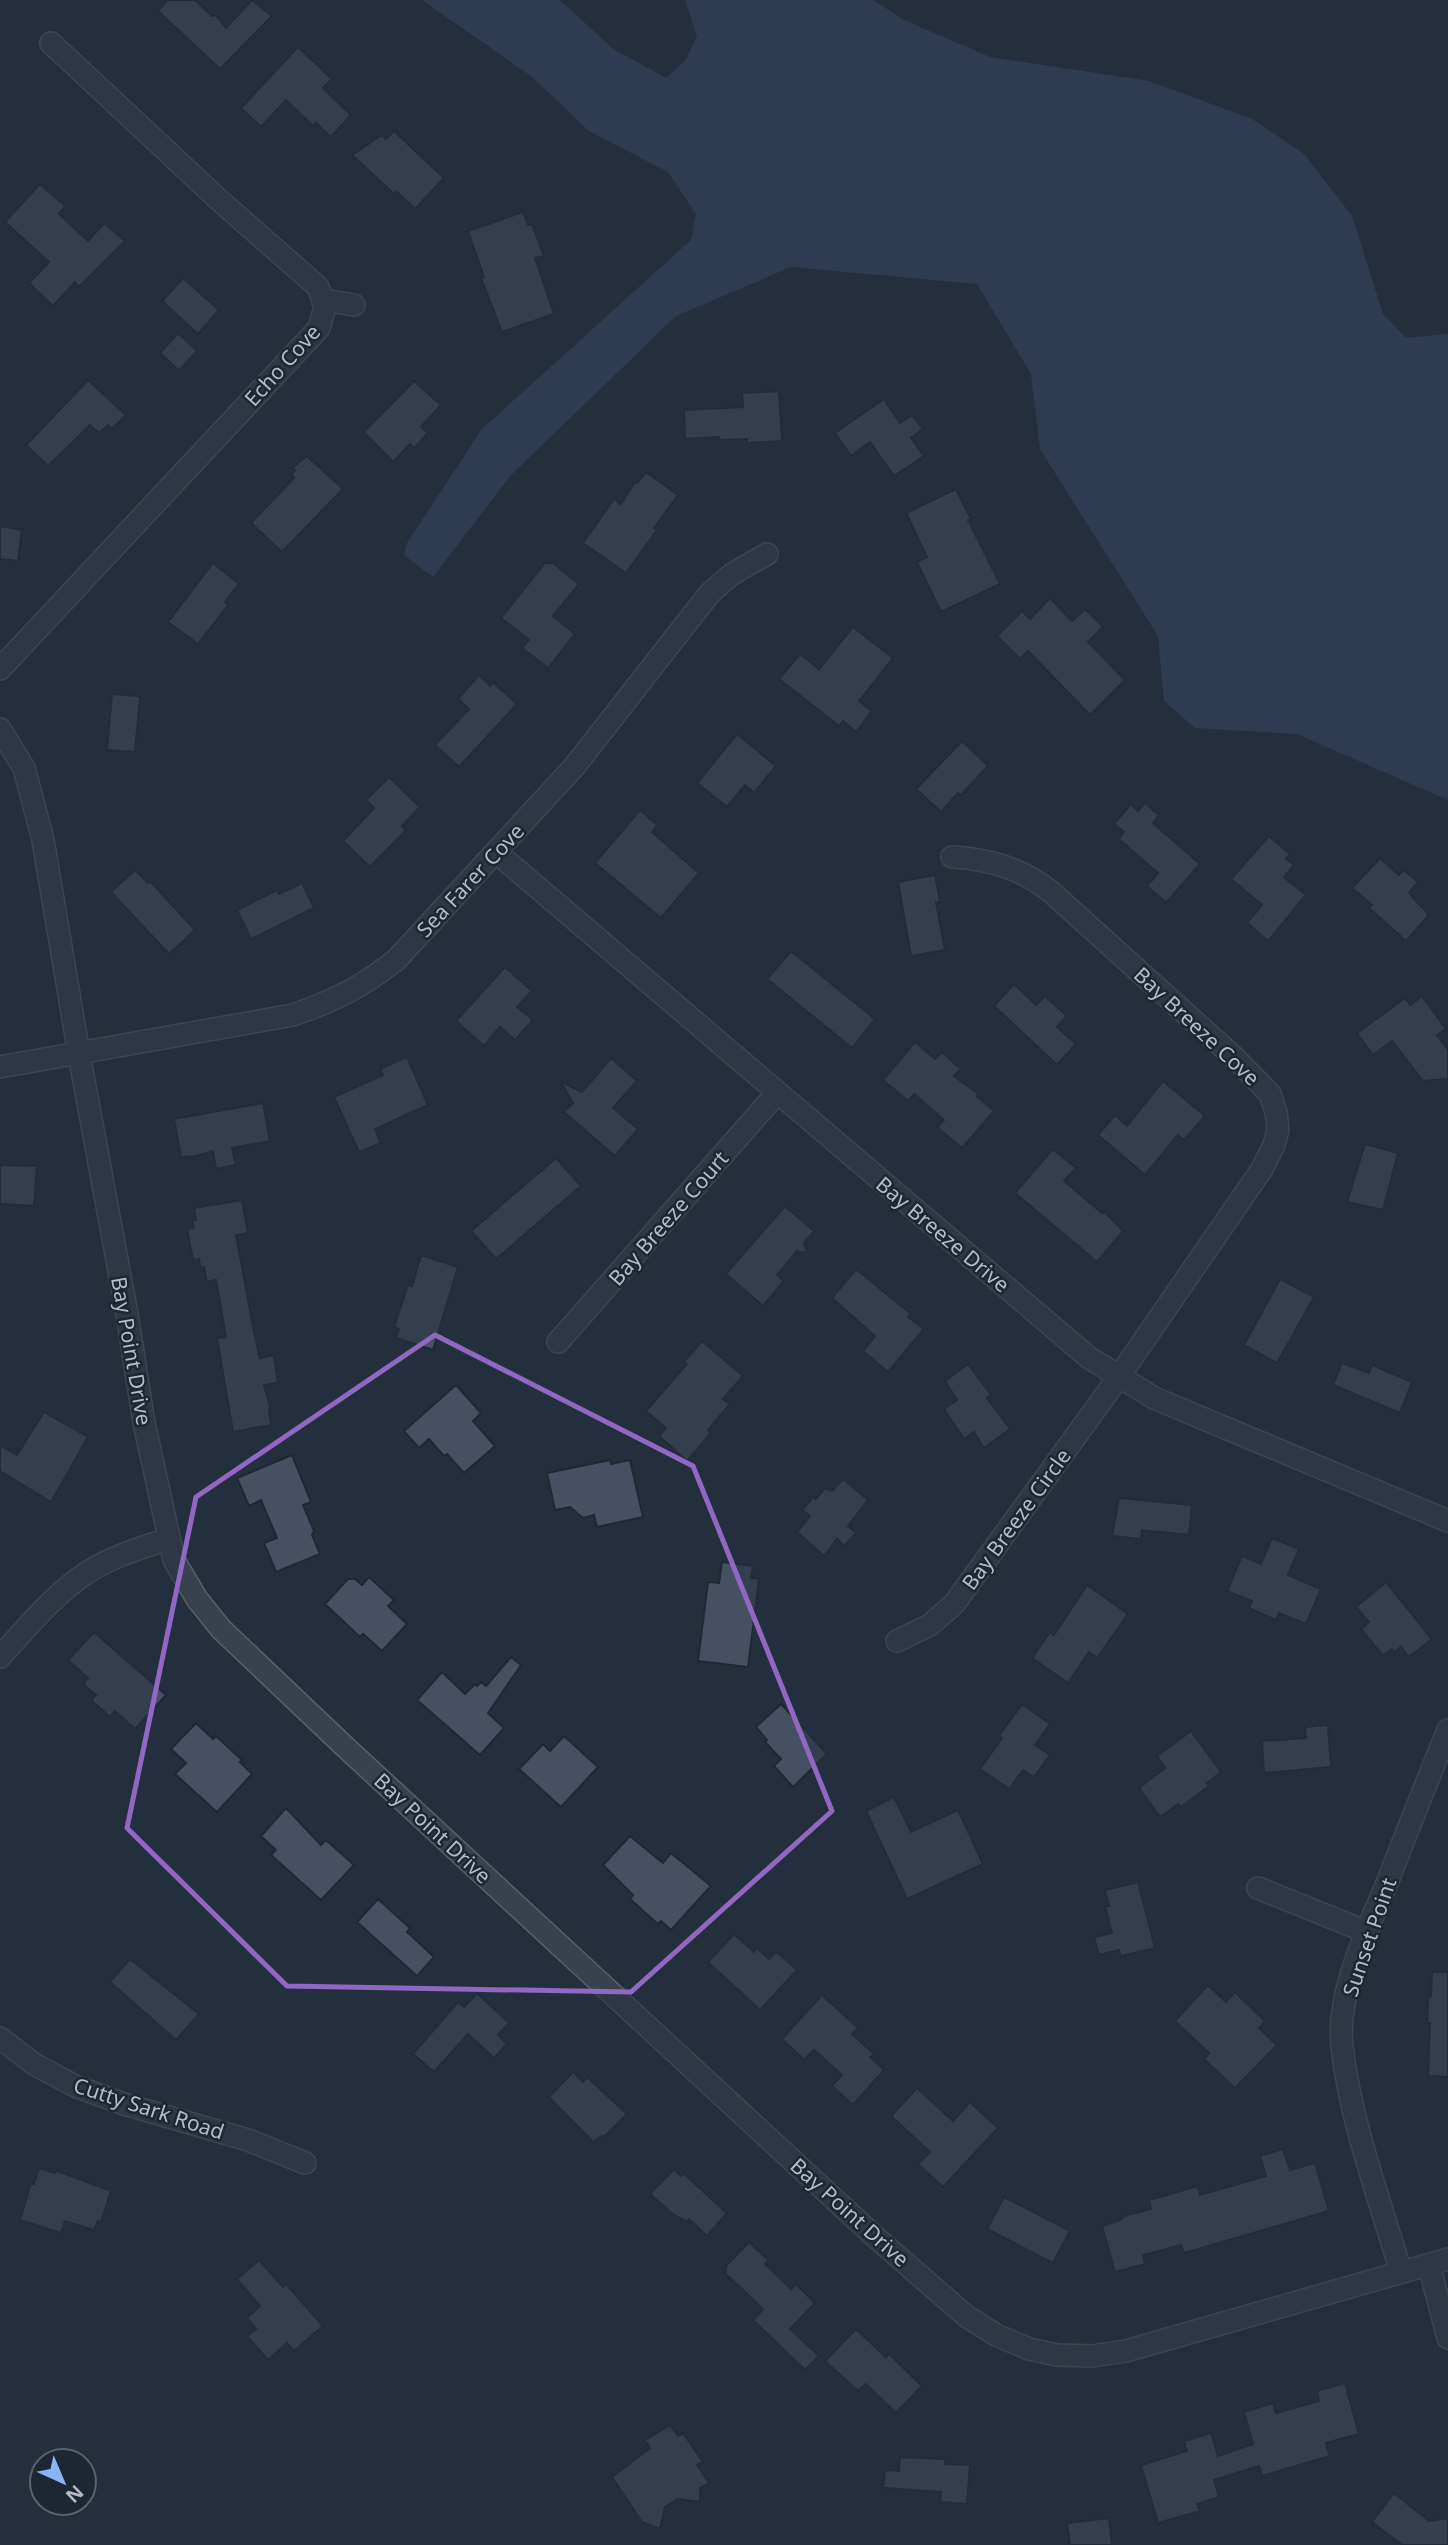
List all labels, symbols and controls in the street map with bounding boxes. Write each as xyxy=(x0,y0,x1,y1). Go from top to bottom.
street label: Echo Cove xyxy=(238,318,326,412)
street label: Sea Farer Cove xyxy=(410,817,530,943)
street label: Bay Breeze Cove xyxy=(1128,960,1266,1092)
street label: Bay Breeze Court xyxy=(602,1145,734,1291)
street label: Bay Breeze Drive xyxy=(870,1170,1016,1298)
street label: Bay Point Drive xyxy=(105,1275,159,1427)
street label: Bay Breeze Circle xyxy=(955,1443,1077,1595)
street label: Bay Point Drive xyxy=(368,1766,498,1890)
street label: Sunset Point xyxy=(1336,1874,1403,2000)
street label: Cutty Sark Road xyxy=(70,2070,228,2146)
street label: Bay Point Drive xyxy=(785,2151,915,2273)
north arrow xyxy=(28,2447,98,2517)
text: N xyxy=(60,2480,89,2509)

